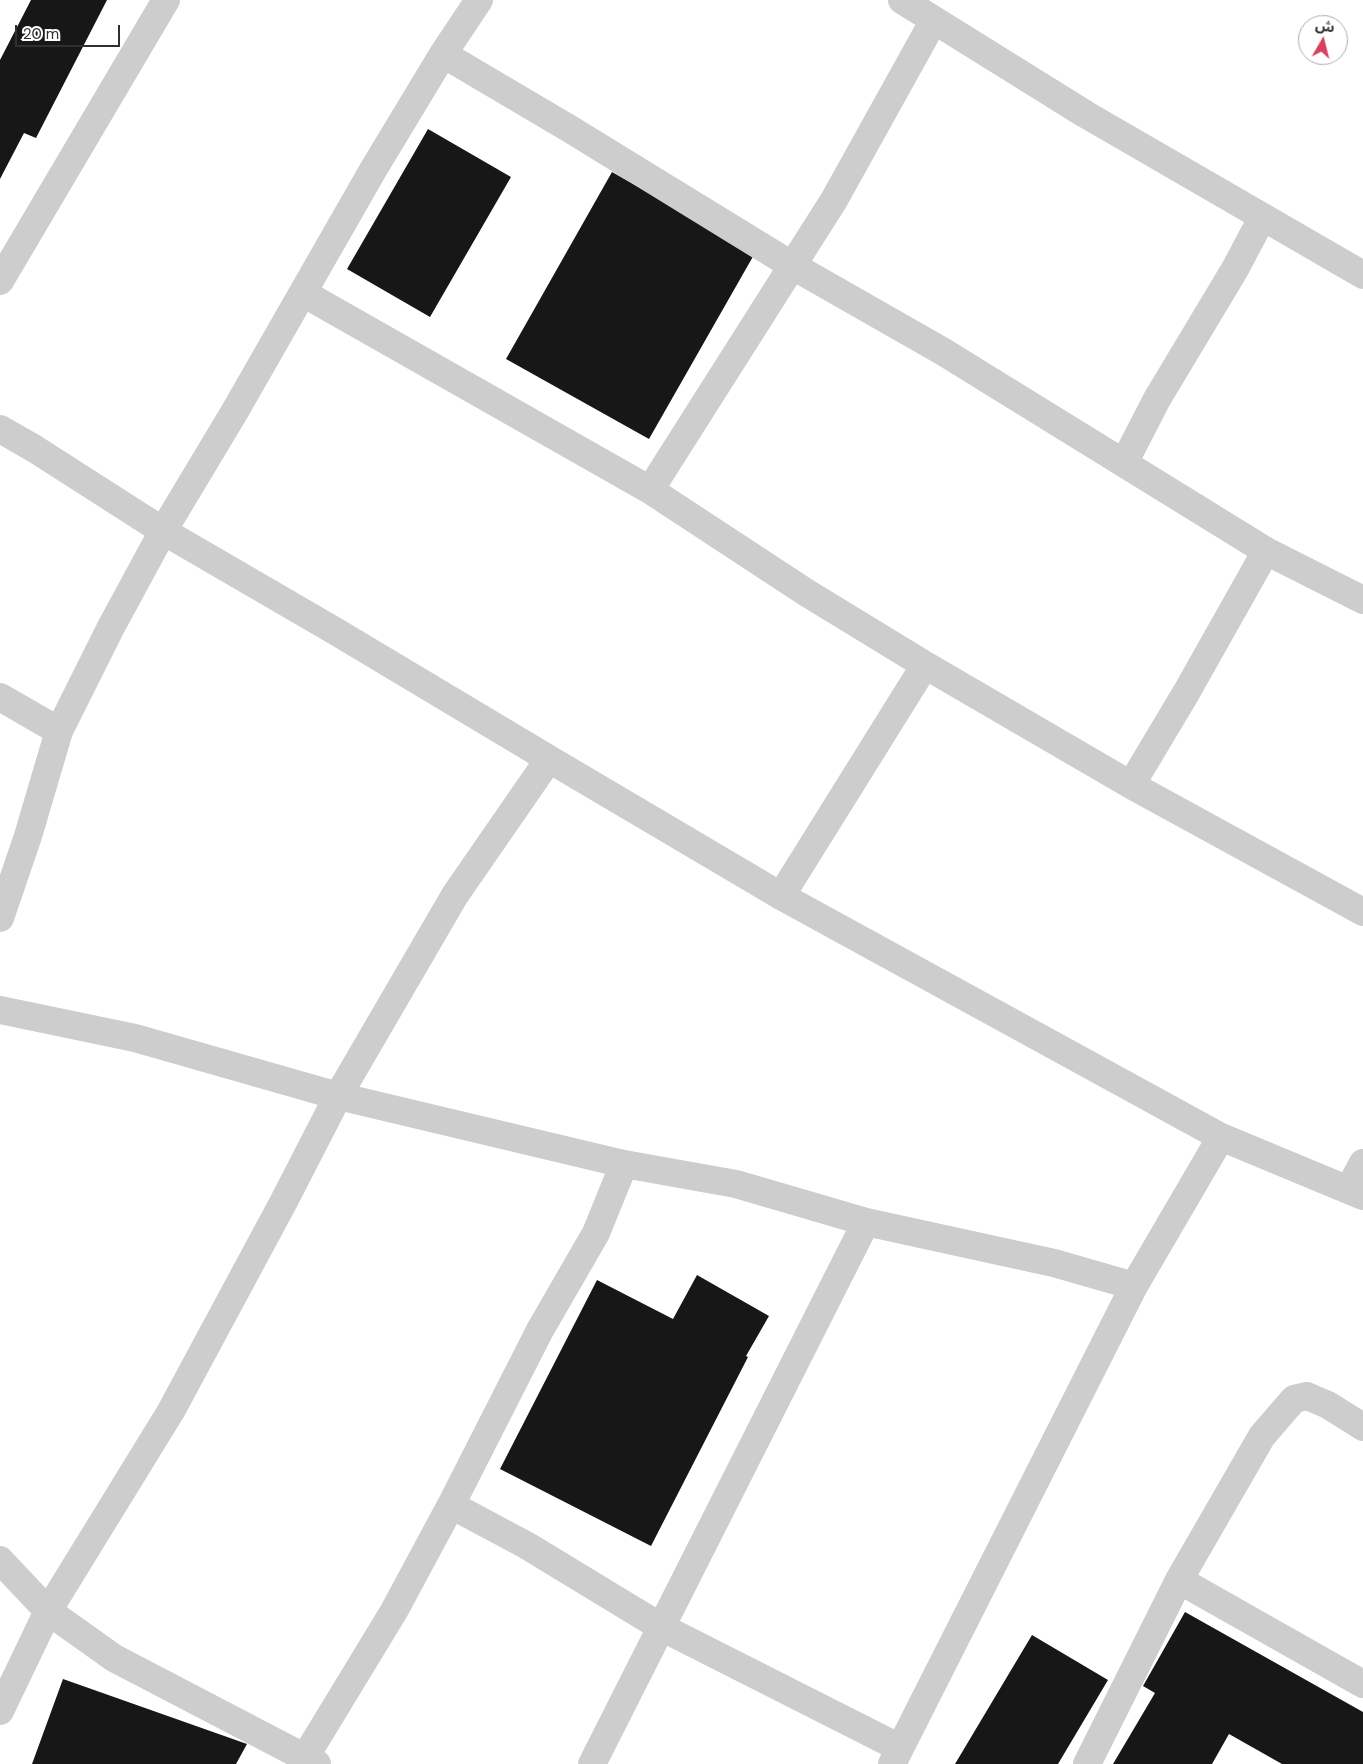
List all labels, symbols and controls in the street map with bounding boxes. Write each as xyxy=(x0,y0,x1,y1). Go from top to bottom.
scale bar xyxy=(18,15,122,47)
north arrow xyxy=(1298,15,1348,65)
text: ش xyxy=(1314,16,1336,36)
text: 20 m xyxy=(23,24,59,44)

